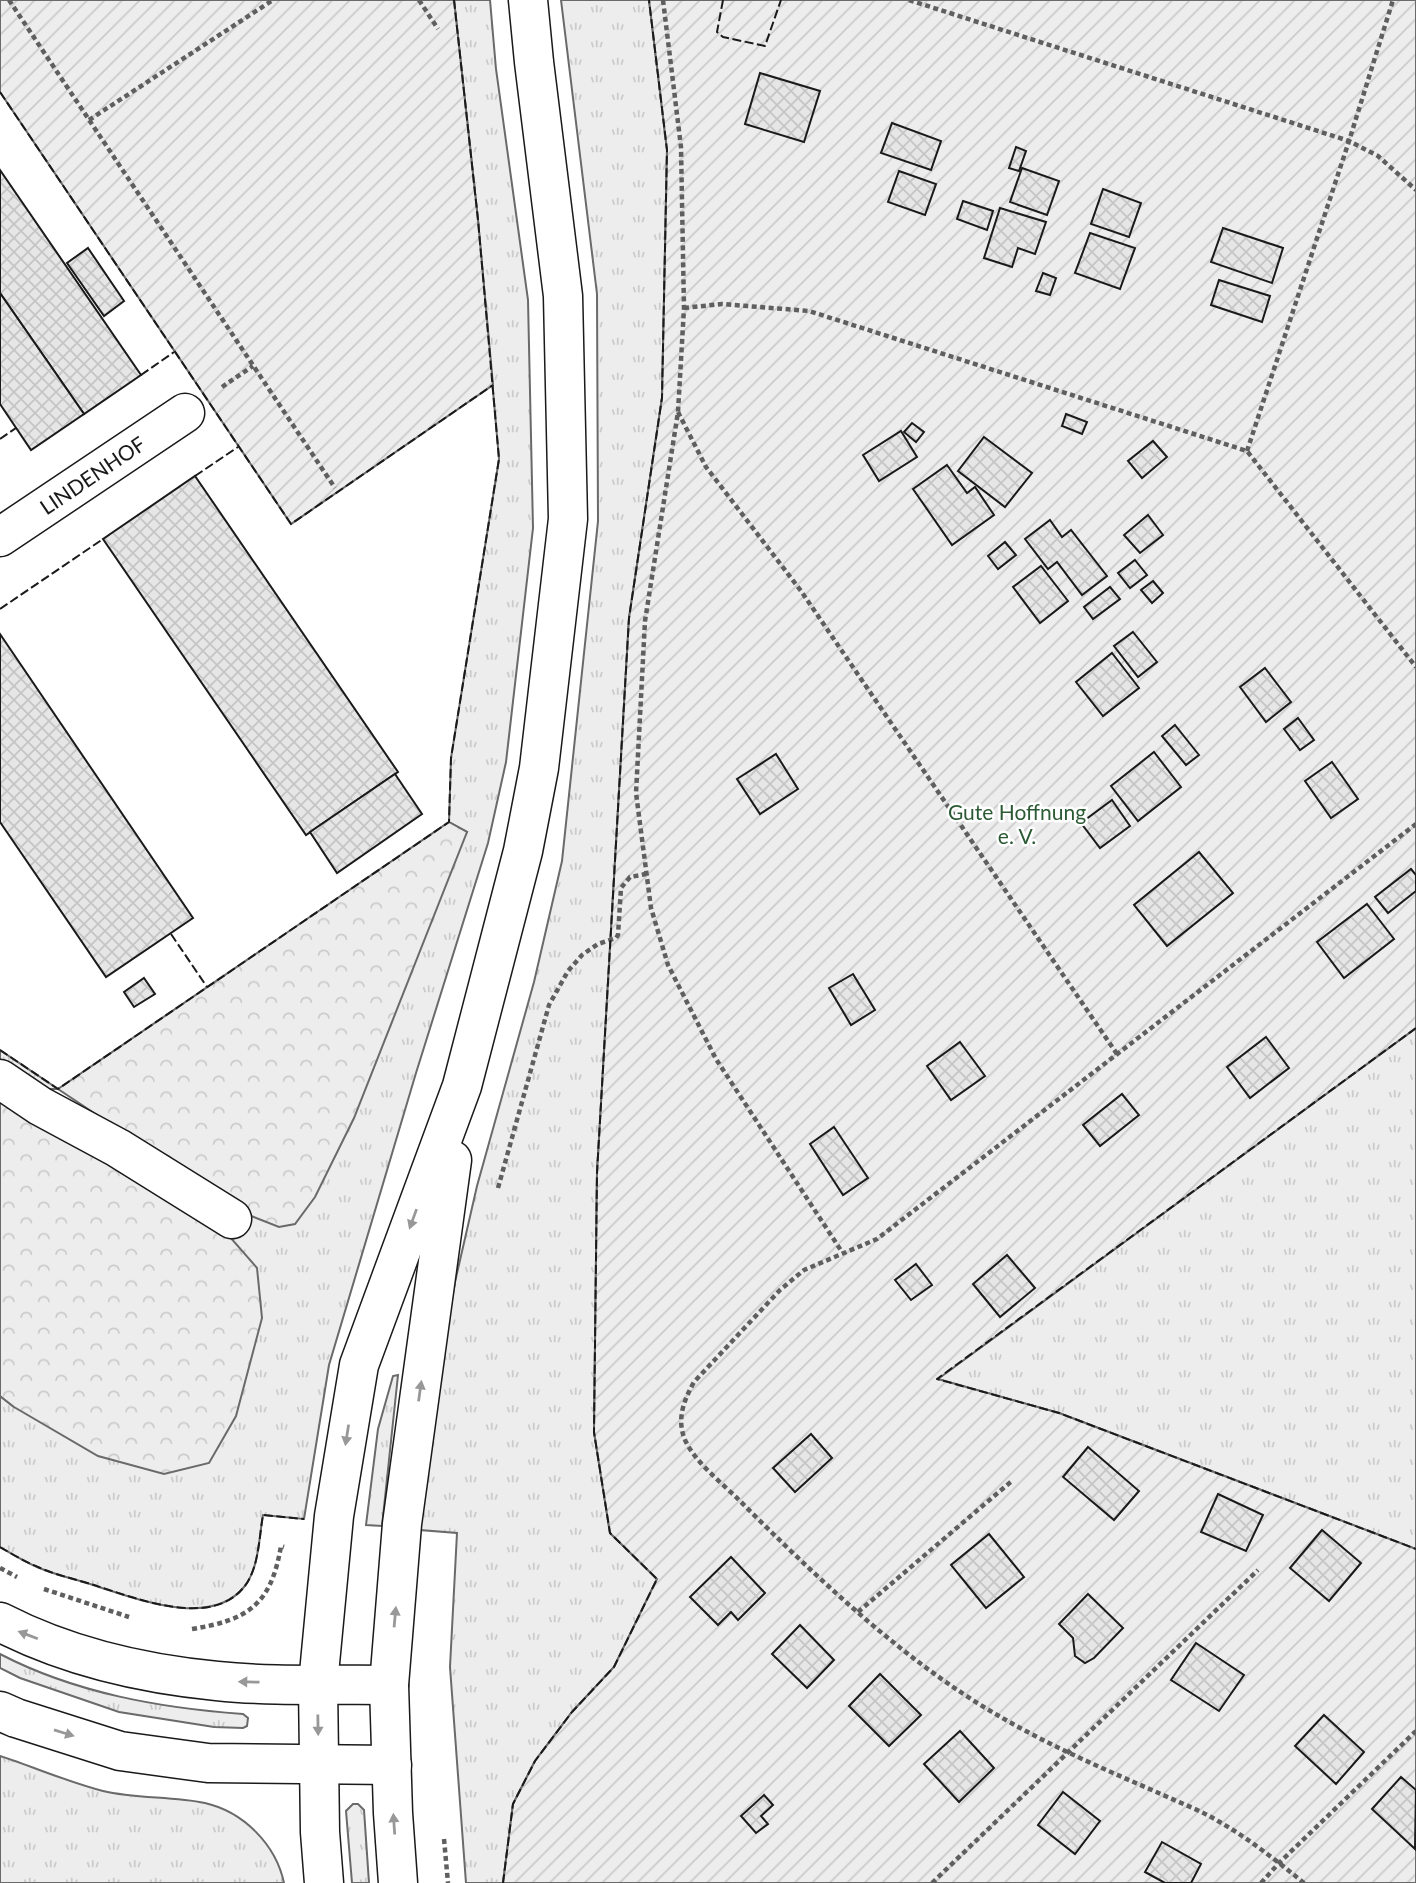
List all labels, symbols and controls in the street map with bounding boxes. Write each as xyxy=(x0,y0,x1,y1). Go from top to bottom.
street label: LINDENHOF xyxy=(35,430,150,519)
park label: Gute Hoffnung e. V. xyxy=(948,799,1086,848)
one-way arrow xyxy=(407,1208,418,1229)
one-way arrow xyxy=(414,1380,425,1402)
one-way arrow xyxy=(341,1425,352,1447)
one-way arrow xyxy=(390,1606,401,1628)
one-way arrow xyxy=(18,1629,39,1640)
one-way arrow xyxy=(238,1676,260,1688)
one-way arrow xyxy=(312,1714,324,1736)
one-way arrow xyxy=(54,1729,75,1739)
one-way arrow xyxy=(388,1813,399,1835)

